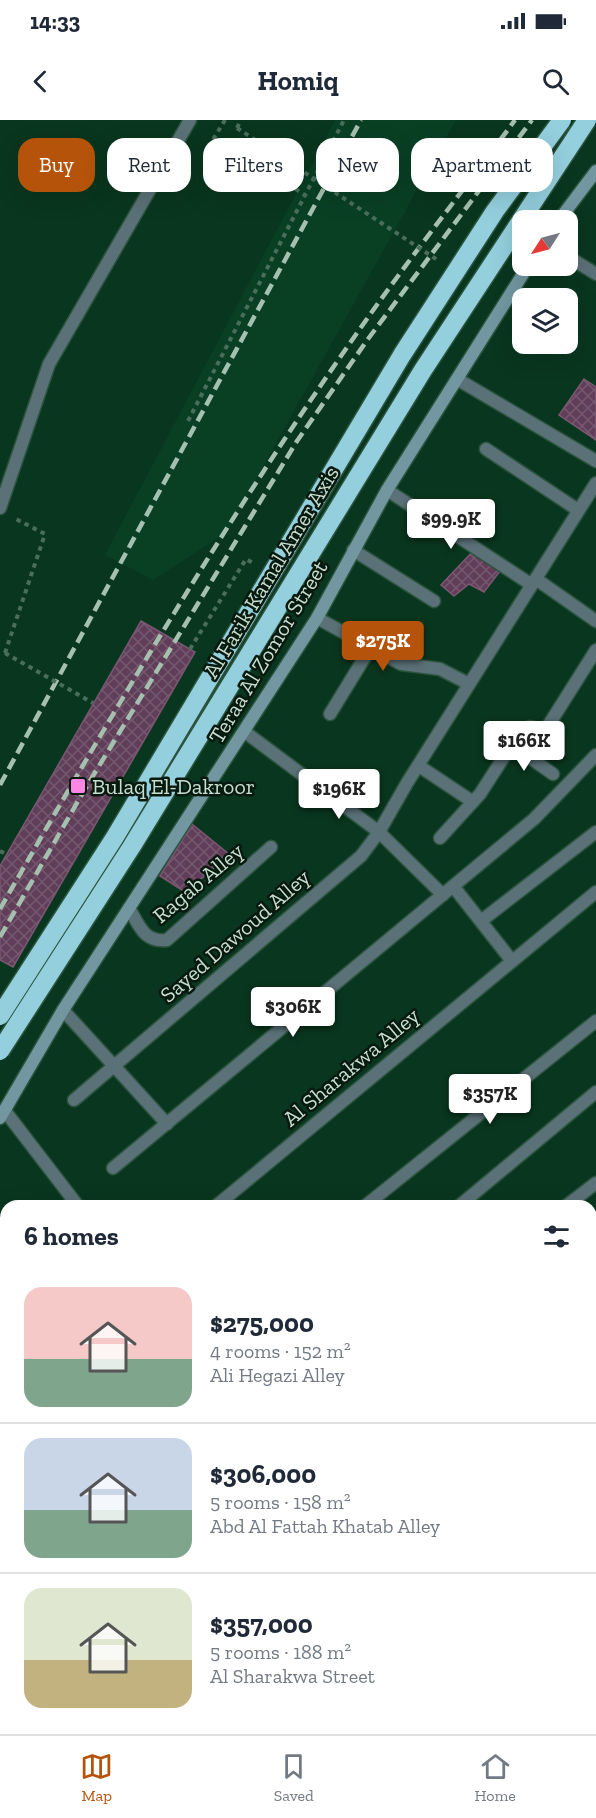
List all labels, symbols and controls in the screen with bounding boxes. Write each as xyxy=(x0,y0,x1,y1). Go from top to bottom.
text: 14:33 xyxy=(30,8,80,35)
icon: back xyxy=(24,65,57,98)
text: Homiq xyxy=(258,65,338,97)
icon: search xyxy=(539,65,572,98)
chip: Buy xyxy=(18,138,95,192)
chip: Rent xyxy=(107,138,191,192)
chip: Filters xyxy=(203,138,304,192)
chip: New xyxy=(316,138,399,192)
chip: Apartment xyxy=(411,138,553,192)
north arrow xyxy=(512,210,578,276)
map controls xyxy=(512,210,578,354)
button: layers xyxy=(512,288,578,354)
street label: Al Farik Kamal Amer Axis xyxy=(197,461,345,683)
pin: $99.9K xyxy=(402,499,500,550)
text: $99.9K xyxy=(421,506,481,530)
street label: Teraa Al Zomor Street xyxy=(203,555,334,748)
pin: $275K xyxy=(341,621,425,672)
text: $275K xyxy=(356,628,410,652)
pin: $166K xyxy=(482,721,566,772)
text: $166K xyxy=(498,728,550,752)
pin: $196K xyxy=(297,769,381,820)
place label: Bulaq El-Dakroor xyxy=(92,773,255,800)
text: $196K xyxy=(313,776,365,800)
marker: Bulaq El-Dakroor xyxy=(69,777,87,795)
street label: Ragab Alley xyxy=(147,837,249,929)
street label: Sayed Dawoud Alley xyxy=(155,863,316,1008)
pin: $306K xyxy=(251,987,335,1038)
text: $306K xyxy=(265,994,321,1018)
street label: Al Sharakwa Alley xyxy=(277,1002,425,1132)
pin: $357K xyxy=(448,1074,532,1125)
text: $357K xyxy=(463,1081,517,1105)
text: 6 homes xyxy=(24,1220,119,1252)
icon: filters xyxy=(540,1220,573,1253)
text: $275,000 xyxy=(210,1307,314,1339)
icon: home xyxy=(72,1311,144,1383)
text: 4 rooms · 152 m² xyxy=(210,1339,351,1363)
text: Ali Hegazi Alley xyxy=(210,1363,345,1387)
text: $306,000 xyxy=(210,1458,316,1490)
icon: home xyxy=(72,1462,144,1534)
text: 5 rooms · 158 m² xyxy=(210,1490,351,1514)
text: Abd Al Fattah Khatab Alley xyxy=(210,1514,440,1538)
text: $357,000 xyxy=(210,1608,313,1640)
icon: home xyxy=(72,1612,144,1684)
text: 5 rooms · 188 m² xyxy=(210,1640,351,1664)
text: Al Sharakwa Street xyxy=(210,1664,375,1688)
tab: Map xyxy=(80,1750,113,1805)
tab: Saved xyxy=(274,1750,314,1805)
tab: Home xyxy=(474,1750,516,1805)

